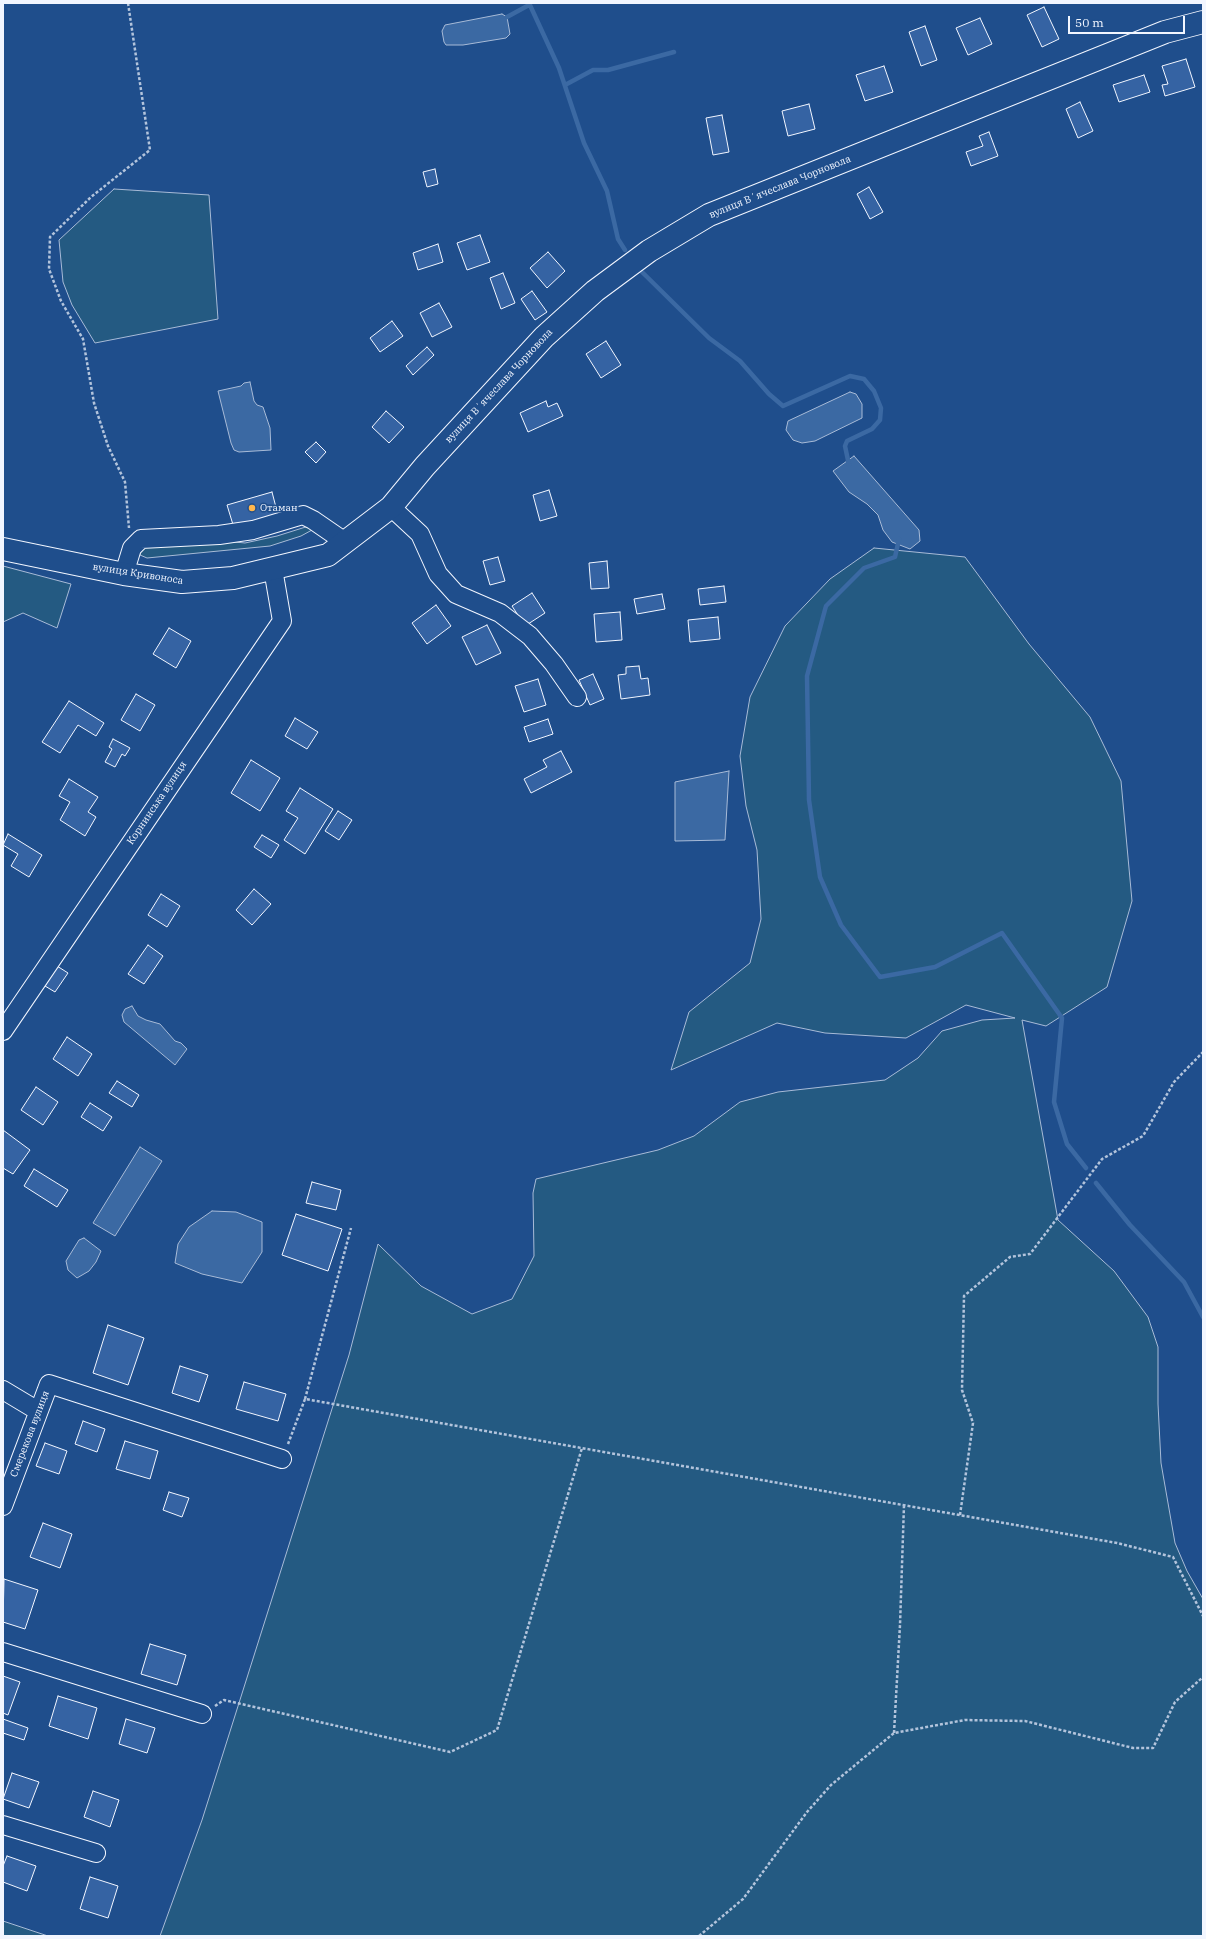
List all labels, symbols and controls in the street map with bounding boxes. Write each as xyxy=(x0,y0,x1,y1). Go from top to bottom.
scale bar xyxy=(1070,8,1187,34)
text: 50 m xyxy=(1075,15,1104,30)
street label: вулиця Вʼячеслава Чорновола xyxy=(707,153,853,221)
street label: вулиця Вʼячеслава Чорновола xyxy=(443,326,555,446)
place label: Отаман xyxy=(260,502,298,514)
marker: Отаман xyxy=(247,503,257,513)
street label: вулиця Кривоноса xyxy=(92,561,184,587)
street label: Корнинська вулиця xyxy=(125,759,189,847)
street label: Смерекова вулиця xyxy=(8,1389,52,1479)

